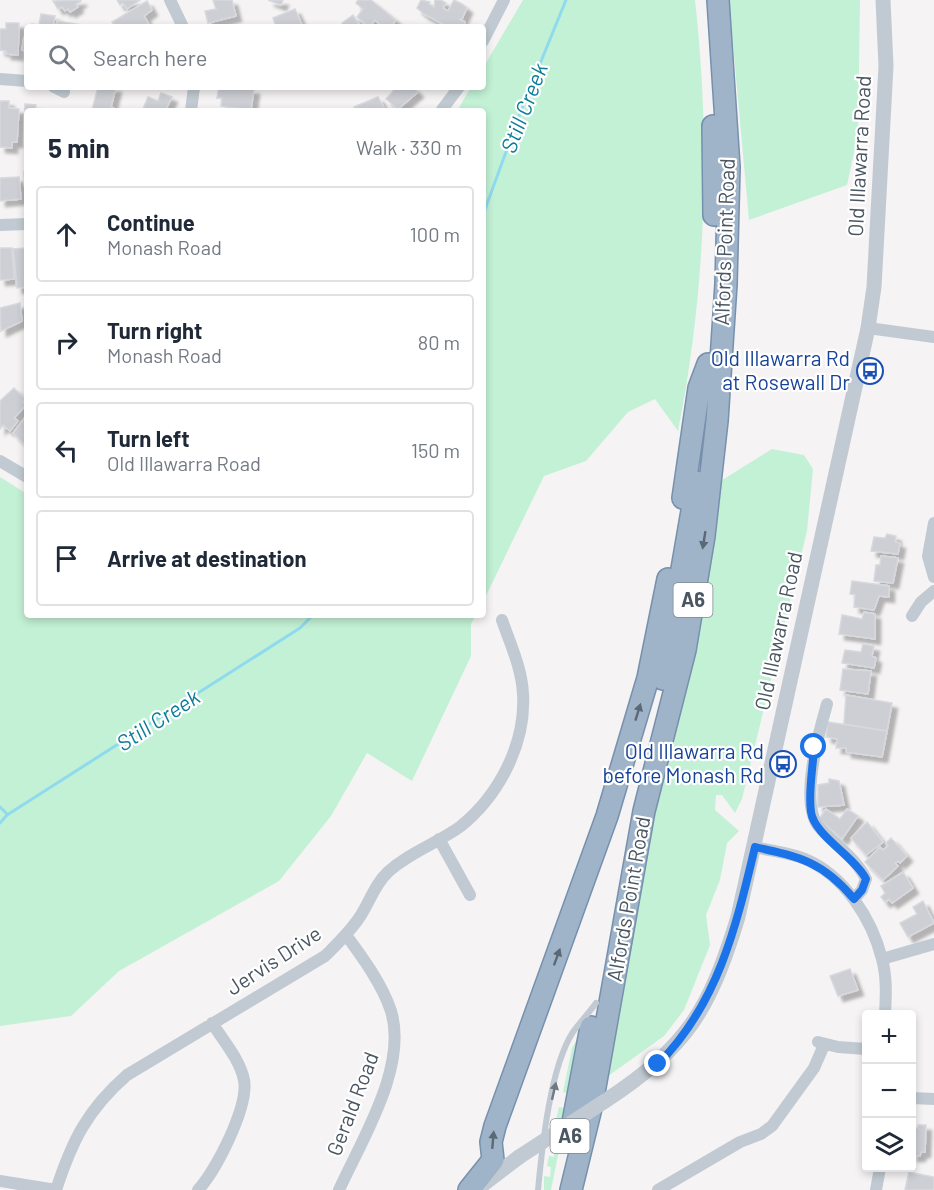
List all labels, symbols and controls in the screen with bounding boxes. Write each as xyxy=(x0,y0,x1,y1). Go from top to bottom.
search box xyxy=(24,24,486,90)
icon: search xyxy=(45,41,78,74)
text: Search here xyxy=(93,44,207,70)
water label: Still Creek xyxy=(494,59,552,156)
street label: Old Illawarra Road xyxy=(842,75,875,237)
text: 5 min xyxy=(48,132,110,163)
text: Walk · 330 m xyxy=(356,135,462,159)
street label: Alfords Point Road xyxy=(708,158,739,326)
text: Continue xyxy=(107,209,195,235)
icon: ahead xyxy=(50,218,83,251)
text: 100 m xyxy=(410,222,460,246)
text: Monash Road xyxy=(107,235,222,259)
text: Turn right xyxy=(107,317,202,343)
icon: right xyxy=(50,326,83,359)
text: 80 m xyxy=(418,330,460,354)
text: Monash Road xyxy=(107,343,222,367)
place label: Old Illawarra Rd at Rosewall Dr xyxy=(711,345,850,394)
bus stop icon: Old Illawarra Rd at Rosewall Dr xyxy=(855,356,885,386)
text: Turn left xyxy=(107,425,190,451)
icon: left xyxy=(50,434,83,467)
text: 150 m xyxy=(411,438,460,462)
text: Old Illawarra Road xyxy=(107,451,261,475)
one-way arrow xyxy=(699,531,708,550)
icon: arrive xyxy=(50,542,83,575)
text: Arrive at destination xyxy=(107,545,306,571)
street label: Old Illawarra Road xyxy=(749,549,807,712)
road number: A6 xyxy=(674,583,712,617)
water label: Still Creek xyxy=(111,683,204,756)
one-way arrow xyxy=(634,703,643,721)
route start xyxy=(800,733,826,759)
place label: Old Illawarra Rd before Monash Rd xyxy=(602,738,764,787)
bus stop icon: Old Illawarra Rd before Monash Rd xyxy=(768,749,798,779)
street label: Alfords Point Road xyxy=(601,814,654,983)
street label: Jervis Drive xyxy=(221,920,325,1000)
one-way arrow xyxy=(553,948,563,966)
map controls xyxy=(862,1010,916,1172)
button: + xyxy=(862,1010,916,1064)
street label: Gerald Road xyxy=(320,1048,383,1159)
route end xyxy=(644,1050,670,1076)
button: − xyxy=(862,1064,916,1118)
one-way arrow xyxy=(549,1082,559,1100)
button: layers xyxy=(862,1118,916,1172)
road number: A6 xyxy=(550,1119,590,1153)
one-way arrow xyxy=(488,1130,498,1149)

